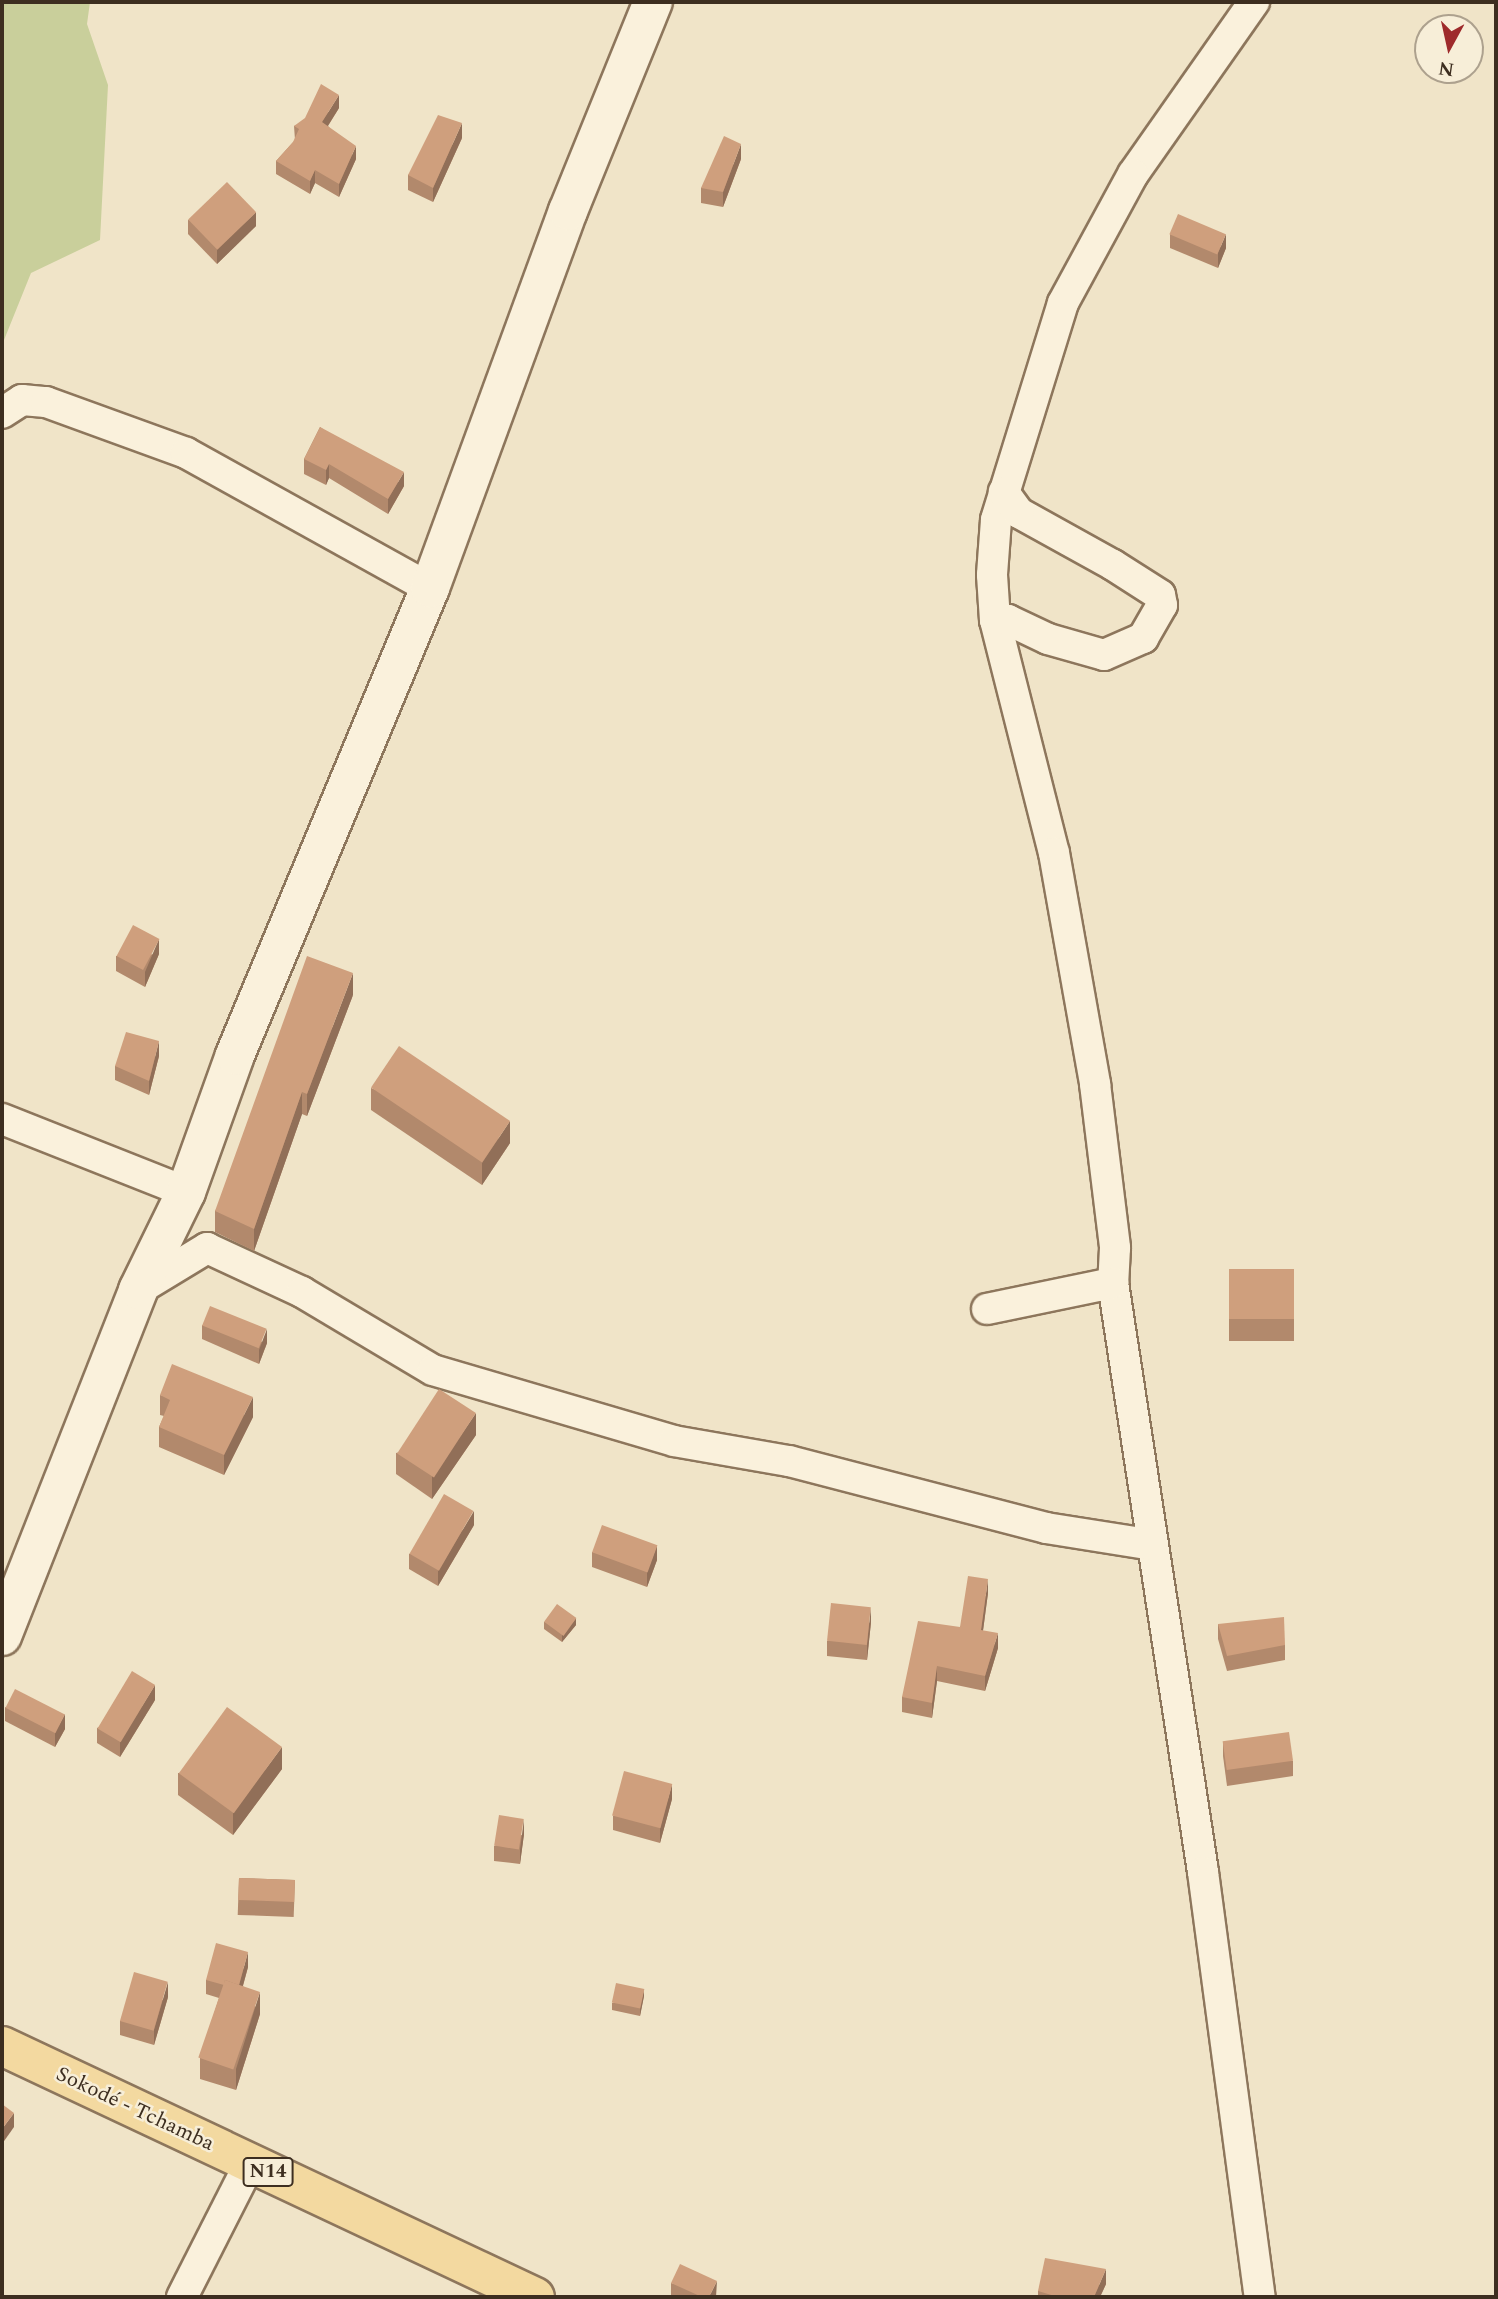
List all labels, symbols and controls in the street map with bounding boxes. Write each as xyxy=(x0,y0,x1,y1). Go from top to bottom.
north arrow xyxy=(1414,14,1484,84)
text: N xyxy=(1437,53,1456,84)
street label: Sokodé - Tchamba xyxy=(52,2061,218,2157)
road number: N14 xyxy=(242,2156,294,2188)

